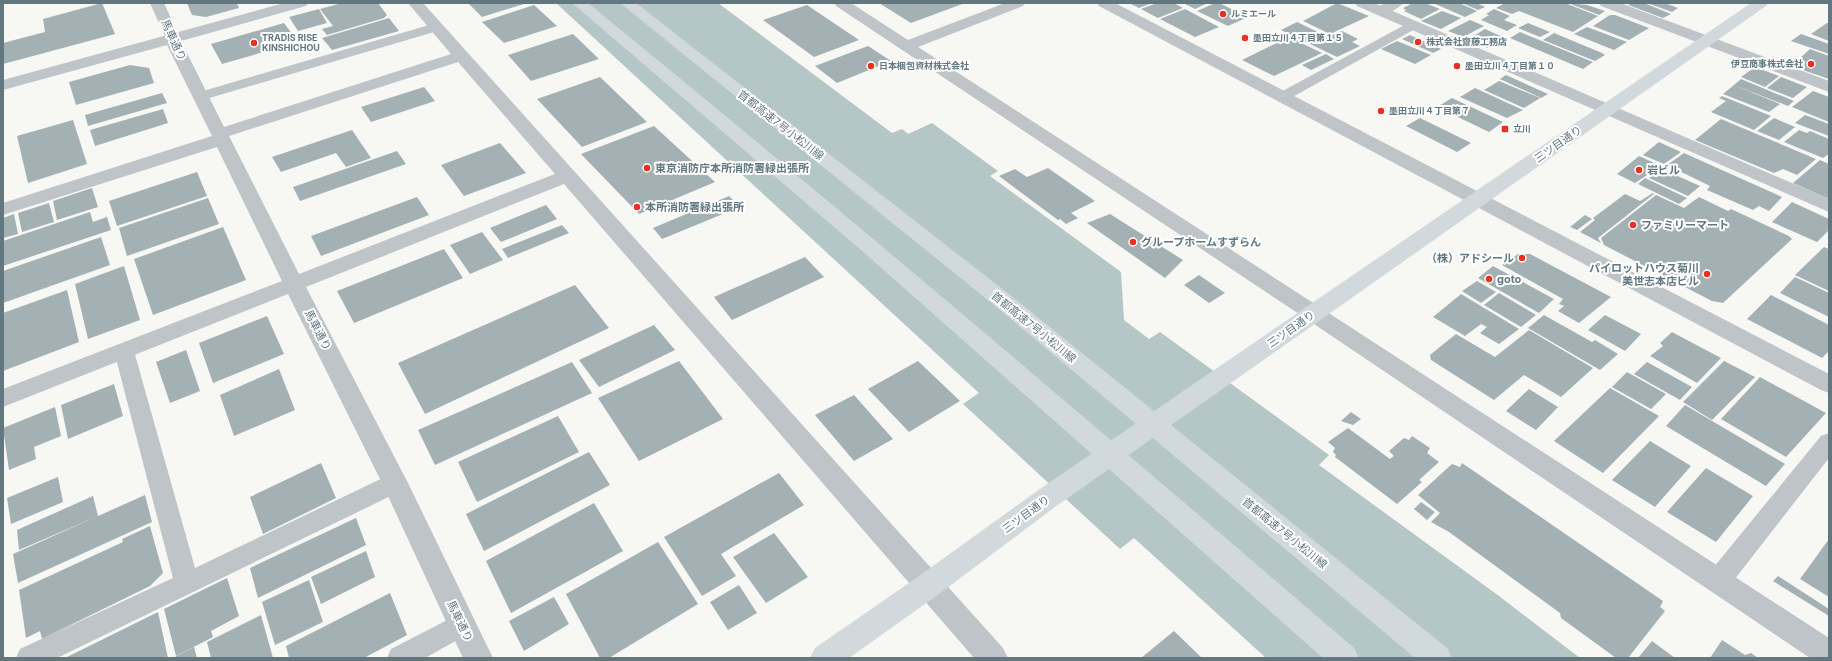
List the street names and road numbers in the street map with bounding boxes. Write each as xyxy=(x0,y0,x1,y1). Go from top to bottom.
street label: 馬車通り xyxy=(158,17,190,63)
street label: 首都高速7号小松川線 xyxy=(735,87,827,163)
street label: 三ツ目通り xyxy=(1531,122,1585,166)
street label: 首都高速7号小松川線 xyxy=(989,288,1079,366)
street label: 馬車通り xyxy=(302,307,334,353)
street label: 三ツ目通り xyxy=(1264,307,1318,351)
street label: 三ツ目通り xyxy=(1000,492,1052,536)
street label: 首都高速7号小松川線 xyxy=(1240,494,1330,572)
street label: 馬車通り xyxy=(444,598,476,644)

